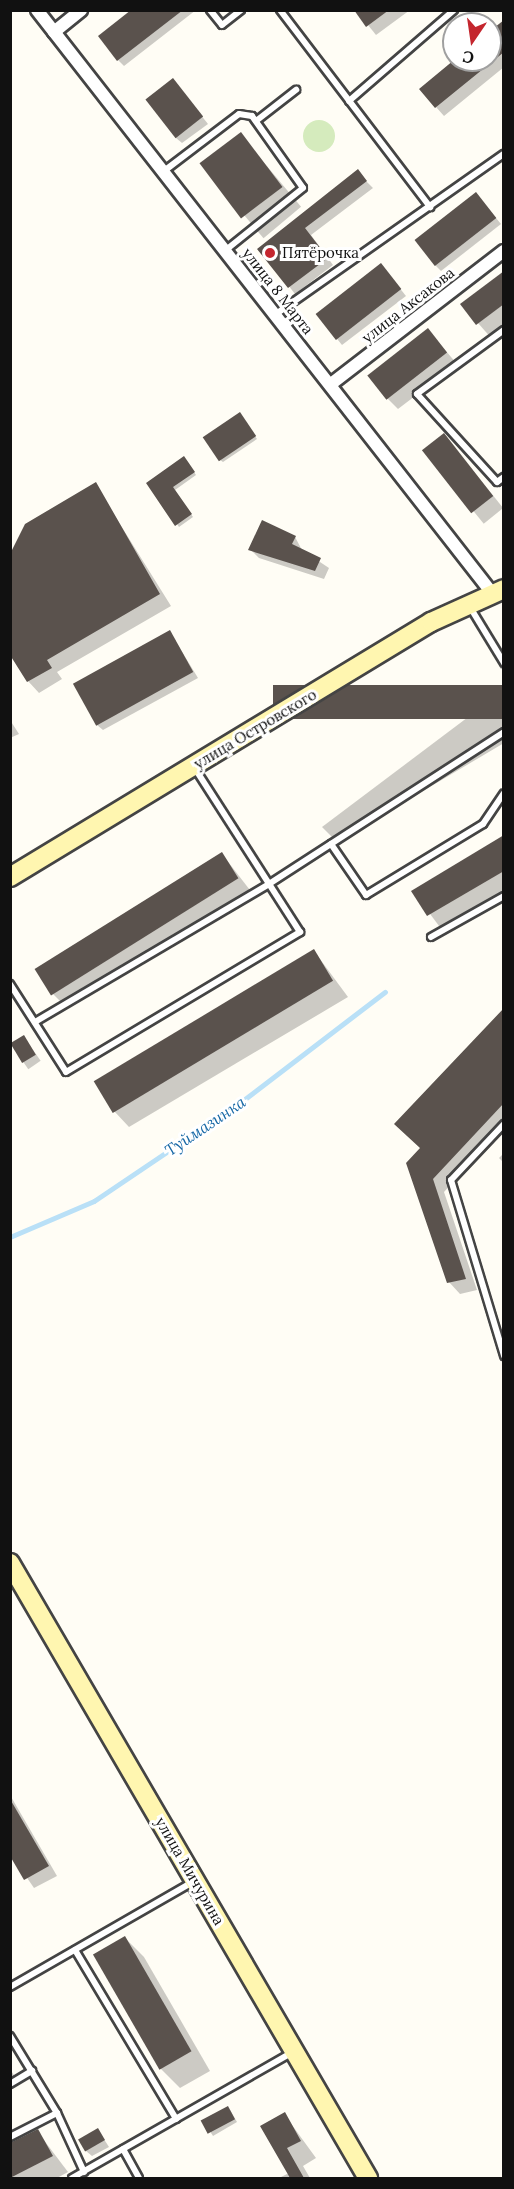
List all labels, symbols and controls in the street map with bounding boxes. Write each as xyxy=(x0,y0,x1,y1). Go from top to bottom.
north arrow xyxy=(442,12,502,72)
text: С xyxy=(461,47,476,69)
street label: улица 8 Марта xyxy=(239,244,317,338)
place label: Пятёрочка xyxy=(282,244,359,262)
marker: Пятёрочка xyxy=(263,246,277,260)
street label: улица Аксакова xyxy=(358,263,458,347)
street label: улица Островского xyxy=(190,685,320,773)
water label: Туймазинка xyxy=(161,1092,249,1160)
street label: улица Мичурина xyxy=(152,1814,228,1928)

